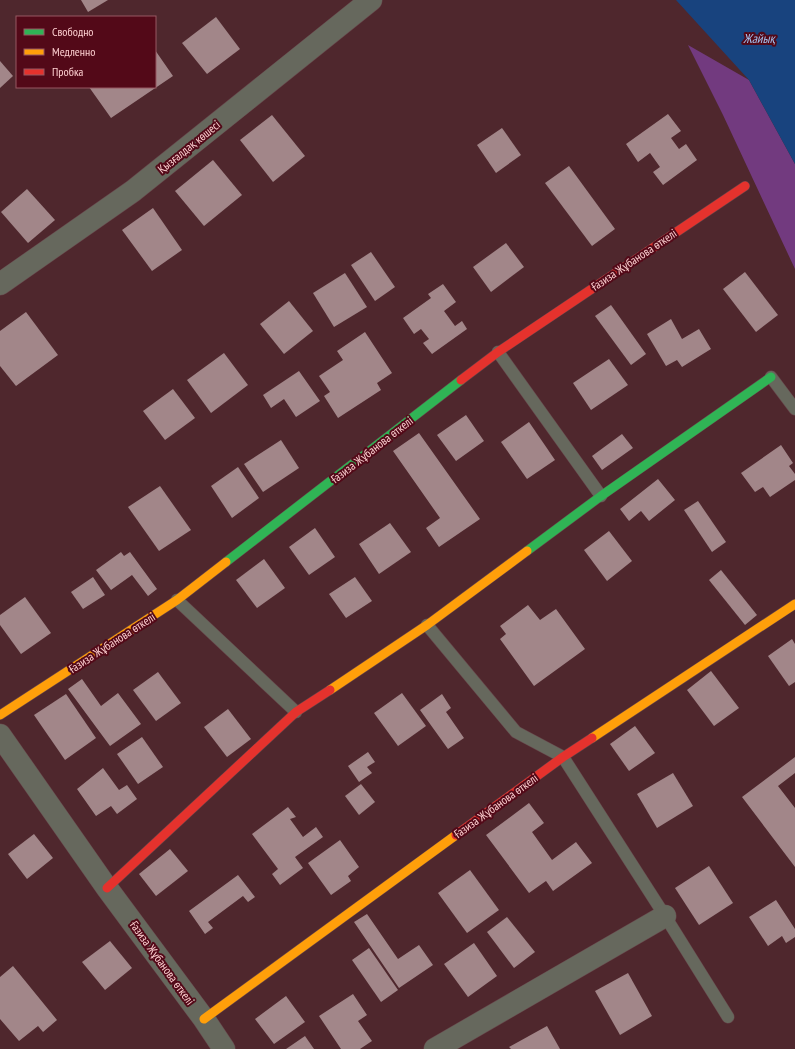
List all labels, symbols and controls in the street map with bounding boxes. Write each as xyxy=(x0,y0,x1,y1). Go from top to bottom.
legend xyxy=(16,16,156,88)
text: Свободно xyxy=(52,24,94,39)
water label: Жайық xyxy=(742,30,777,47)
text: Медленно xyxy=(52,44,95,59)
text: Пробка xyxy=(52,64,84,79)
street label: Қызғалдақ көшесі xyxy=(154,117,223,176)
street label: Ғазиза Жұбанова өткелі xyxy=(588,225,679,294)
street label: Ғазиза Жұбанова өткелі xyxy=(328,413,416,486)
street label: Ғазиза Жұбанова өткелі xyxy=(66,609,158,676)
street label: Ғазиза Жұбанова өткелі xyxy=(451,770,541,841)
street label: Ғазиза Жұбанова өткелі xyxy=(127,918,198,1008)

